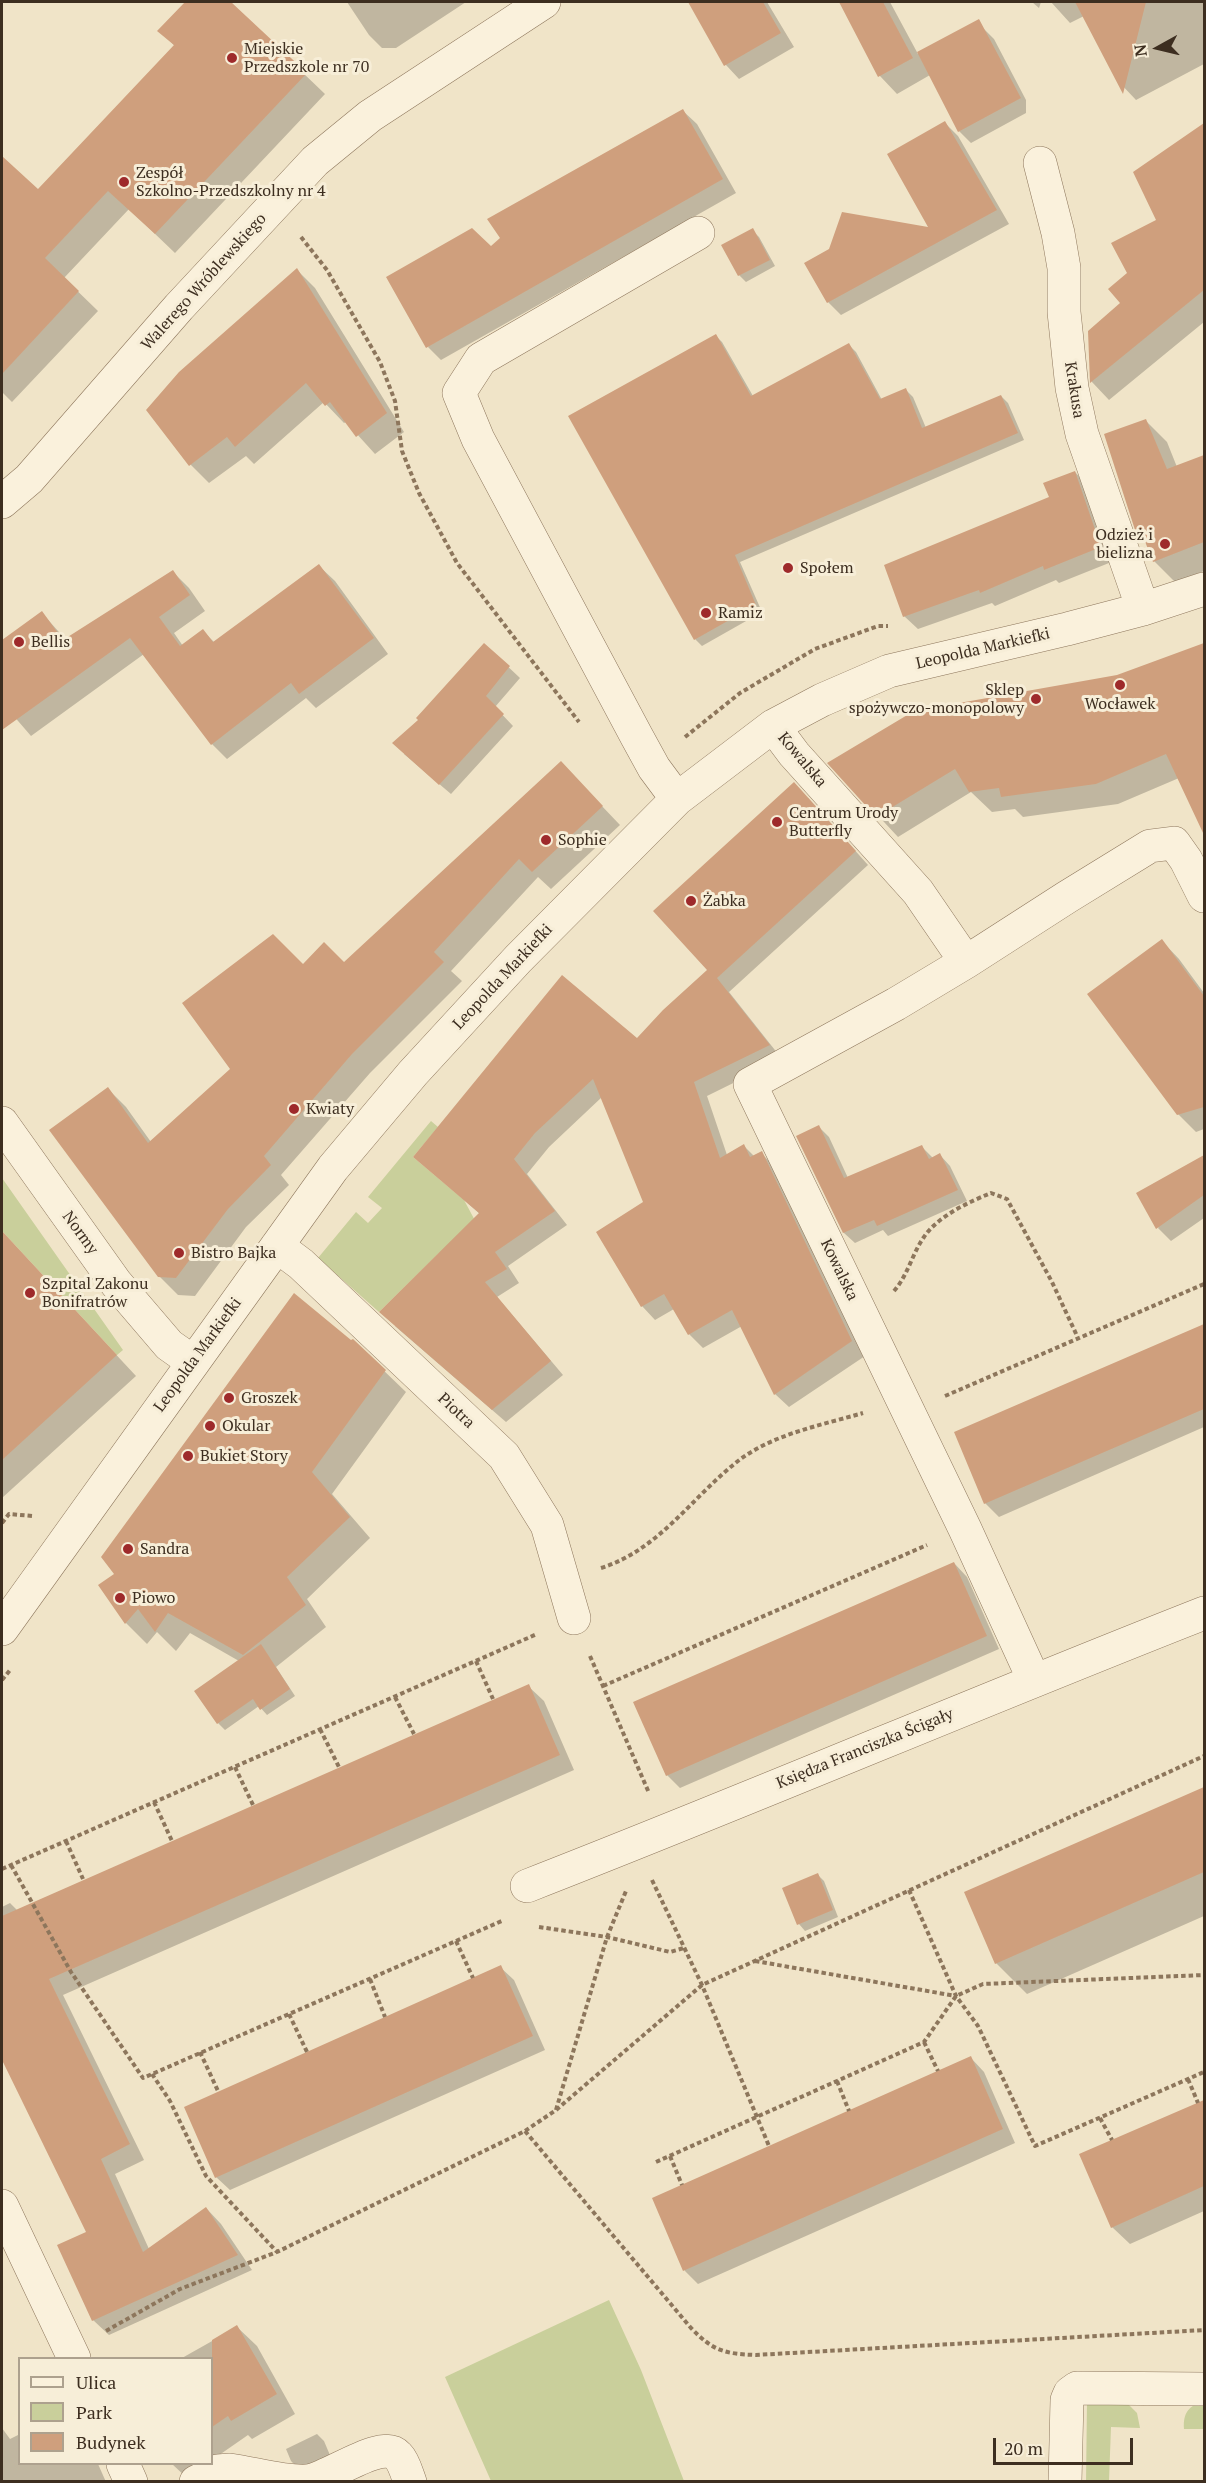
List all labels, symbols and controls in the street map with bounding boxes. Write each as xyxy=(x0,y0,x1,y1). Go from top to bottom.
north arrow xyxy=(1128,18,1188,78)
place label: Miejskie Przedszkole nr 70 xyxy=(244,39,369,77)
text: N xyxy=(1128,43,1152,58)
marker: Miejskie Przedszkole nr 70 xyxy=(225,51,239,65)
place label: Zespół Szkolno-Przedszkolny nr 4 xyxy=(136,163,325,201)
marker: Zespół Szkolno-Przedszkolny nr 4 xyxy=(117,175,131,189)
street label: Walerego Wróblewskiego xyxy=(137,210,271,354)
street label: Krakusa xyxy=(1060,360,1088,420)
place label: Odzież i bielizna xyxy=(1095,525,1153,563)
marker: Odzież i bielizna xyxy=(1158,537,1172,551)
place label: Społem xyxy=(800,558,854,578)
marker: Społem xyxy=(781,561,795,575)
place label: Ramiz xyxy=(718,603,763,623)
marker: Ramiz xyxy=(699,606,713,620)
street label: Leopolda Markiefki xyxy=(914,624,1052,674)
place label: Bellis xyxy=(31,632,70,652)
marker: Bellis xyxy=(12,635,26,649)
marker: Wocławek xyxy=(1113,678,1127,692)
place label: Sklep spożywczo-monopolowy xyxy=(849,680,1024,718)
marker: Sklep spożywczo-monopolowy xyxy=(1029,692,1043,706)
place label: Wocławek xyxy=(1084,694,1156,714)
street label: Kowalska xyxy=(773,729,831,791)
place label: Centrum Urody Butterfly xyxy=(789,803,898,841)
marker: Centrum Urody Butterfly xyxy=(770,815,784,829)
place label: Sophie xyxy=(558,830,607,850)
marker: Sophie xyxy=(539,833,553,847)
place label: Żabka xyxy=(703,891,746,911)
marker: Żabka xyxy=(684,894,698,908)
street label: Leopolda Markiefki xyxy=(449,920,557,1034)
place label: Kwiaty xyxy=(306,1099,354,1119)
marker: Kwiaty xyxy=(287,1102,301,1116)
street label: Normy xyxy=(58,1208,102,1258)
street label: Kowalska xyxy=(816,1236,862,1304)
place label: Bistro Bajka xyxy=(191,1243,276,1263)
marker: Bistro Bajka xyxy=(172,1246,186,1260)
place label: Szpital Zakonu Bonifratrów xyxy=(42,1274,148,1312)
marker: Szpital Zakonu Bonifratrów xyxy=(23,1286,37,1300)
street label: Leopolda Markiefki xyxy=(150,1294,246,1416)
place label: Groszek xyxy=(241,1388,298,1408)
street label: Piotra xyxy=(434,1389,478,1433)
marker: Groszek xyxy=(222,1391,236,1405)
place label: Okular xyxy=(222,1416,270,1436)
marker: Okular xyxy=(203,1419,217,1433)
place label: Bukiet Story xyxy=(200,1446,288,1466)
marker: Bukiet Story xyxy=(181,1449,195,1463)
place label: Sandra xyxy=(140,1539,189,1559)
marker: Sandra xyxy=(121,1542,135,1556)
place label: Piowo xyxy=(132,1588,175,1608)
marker: Piowo xyxy=(113,1591,127,1605)
street label: Księdza Franciszka Ścigały xyxy=(774,1705,956,1793)
legend xyxy=(18,2357,213,2465)
text: Ulica xyxy=(76,2370,116,2394)
text: Park xyxy=(76,2400,112,2424)
scale bar xyxy=(996,2426,1136,2464)
text: Budynek xyxy=(76,2430,146,2454)
text: 20 m xyxy=(1004,2436,1043,2460)

